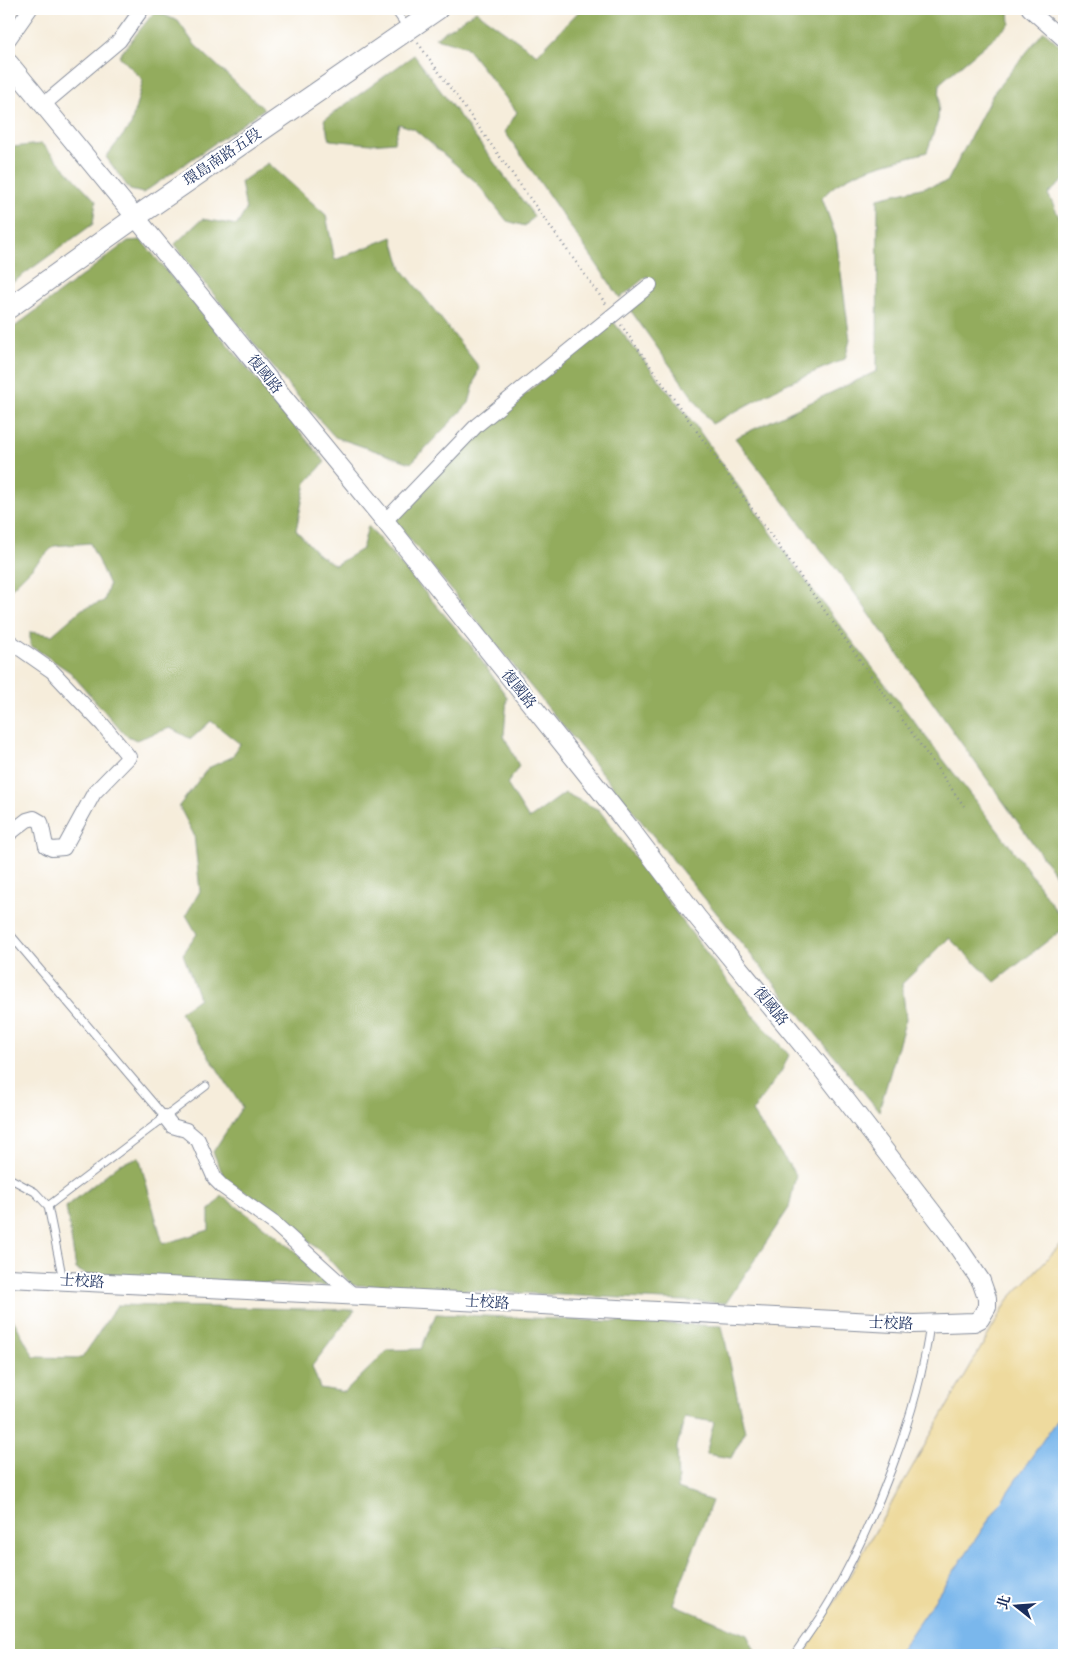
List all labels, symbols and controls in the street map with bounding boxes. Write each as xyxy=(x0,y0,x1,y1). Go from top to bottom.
street label: 環島南路五段 xyxy=(179,124,265,190)
street label: 復國路 xyxy=(243,350,287,398)
street label: 復國路 xyxy=(497,665,541,713)
street label: 復國路 xyxy=(749,982,793,1030)
street label: 士校路 xyxy=(59,1270,105,1292)
street label: 士校路 xyxy=(464,1291,510,1313)
street label: 士校路 xyxy=(868,1312,914,1334)
north arrow xyxy=(990,1582,1040,1632)
text: 北 xyxy=(993,1593,1015,1612)

